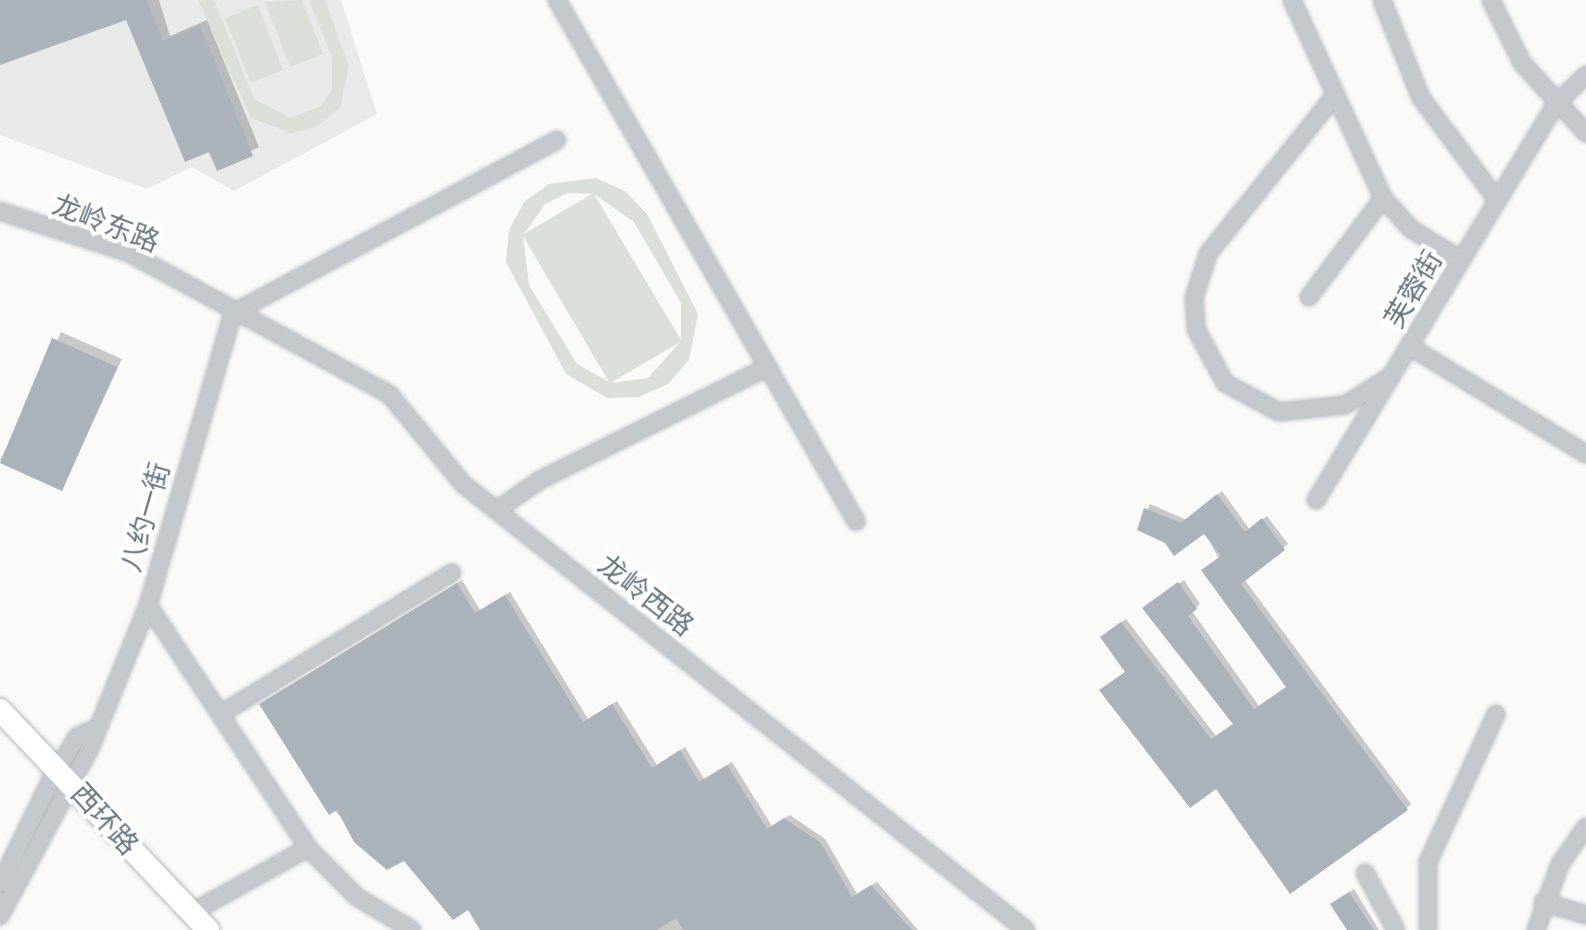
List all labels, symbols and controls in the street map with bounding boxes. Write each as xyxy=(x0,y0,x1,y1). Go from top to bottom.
street label: 龙岭东路 xyxy=(48,187,164,259)
street label: 芙蓉街 xyxy=(1377,244,1449,334)
street label: 八约一街 xyxy=(113,459,177,575)
street label: 龙岭西路 xyxy=(592,547,700,643)
street label: 西环路 xyxy=(64,777,146,861)

